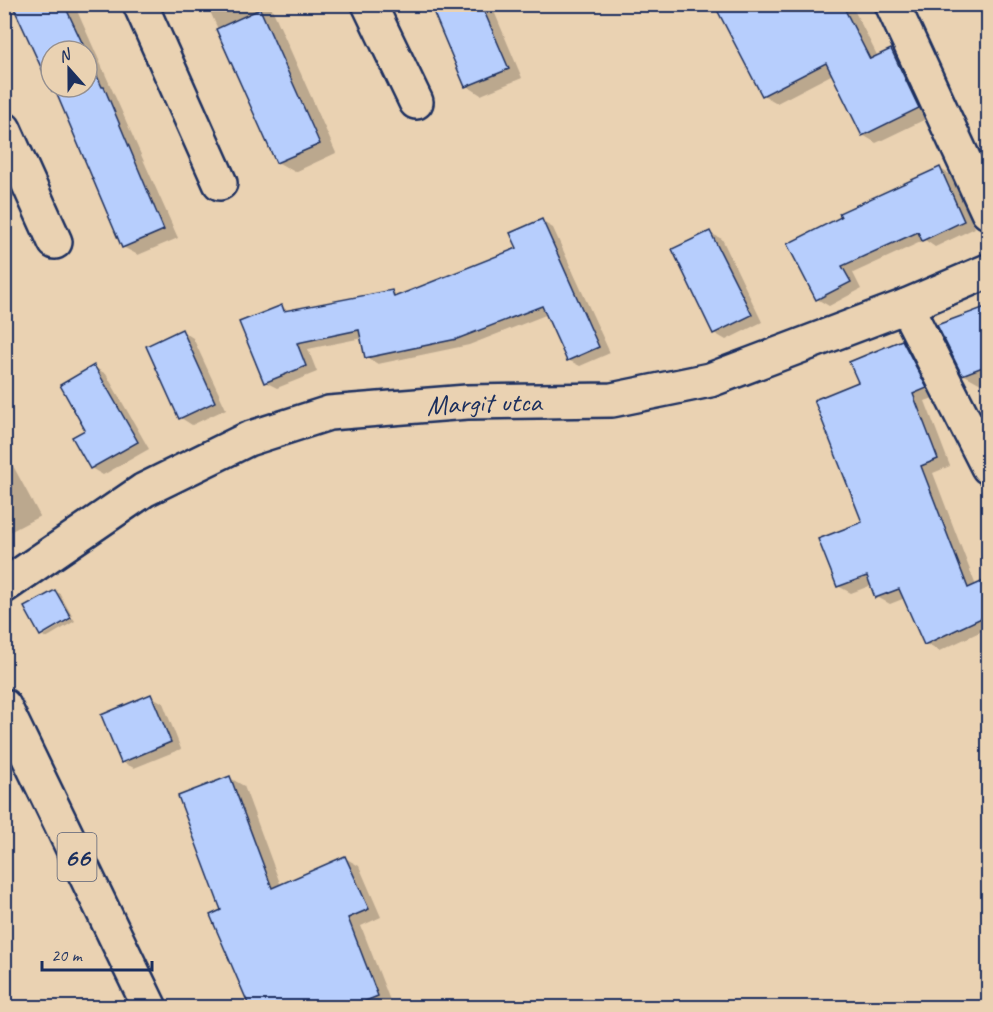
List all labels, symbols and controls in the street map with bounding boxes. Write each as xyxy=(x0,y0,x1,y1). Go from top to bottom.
north arrow xyxy=(39,39,99,99)
text: N xyxy=(56,44,75,67)
street label: Margit utca xyxy=(425,384,544,423)
road number: 66 xyxy=(58,833,97,881)
scale bar xyxy=(42,934,152,972)
text: 20 m xyxy=(51,944,84,966)

